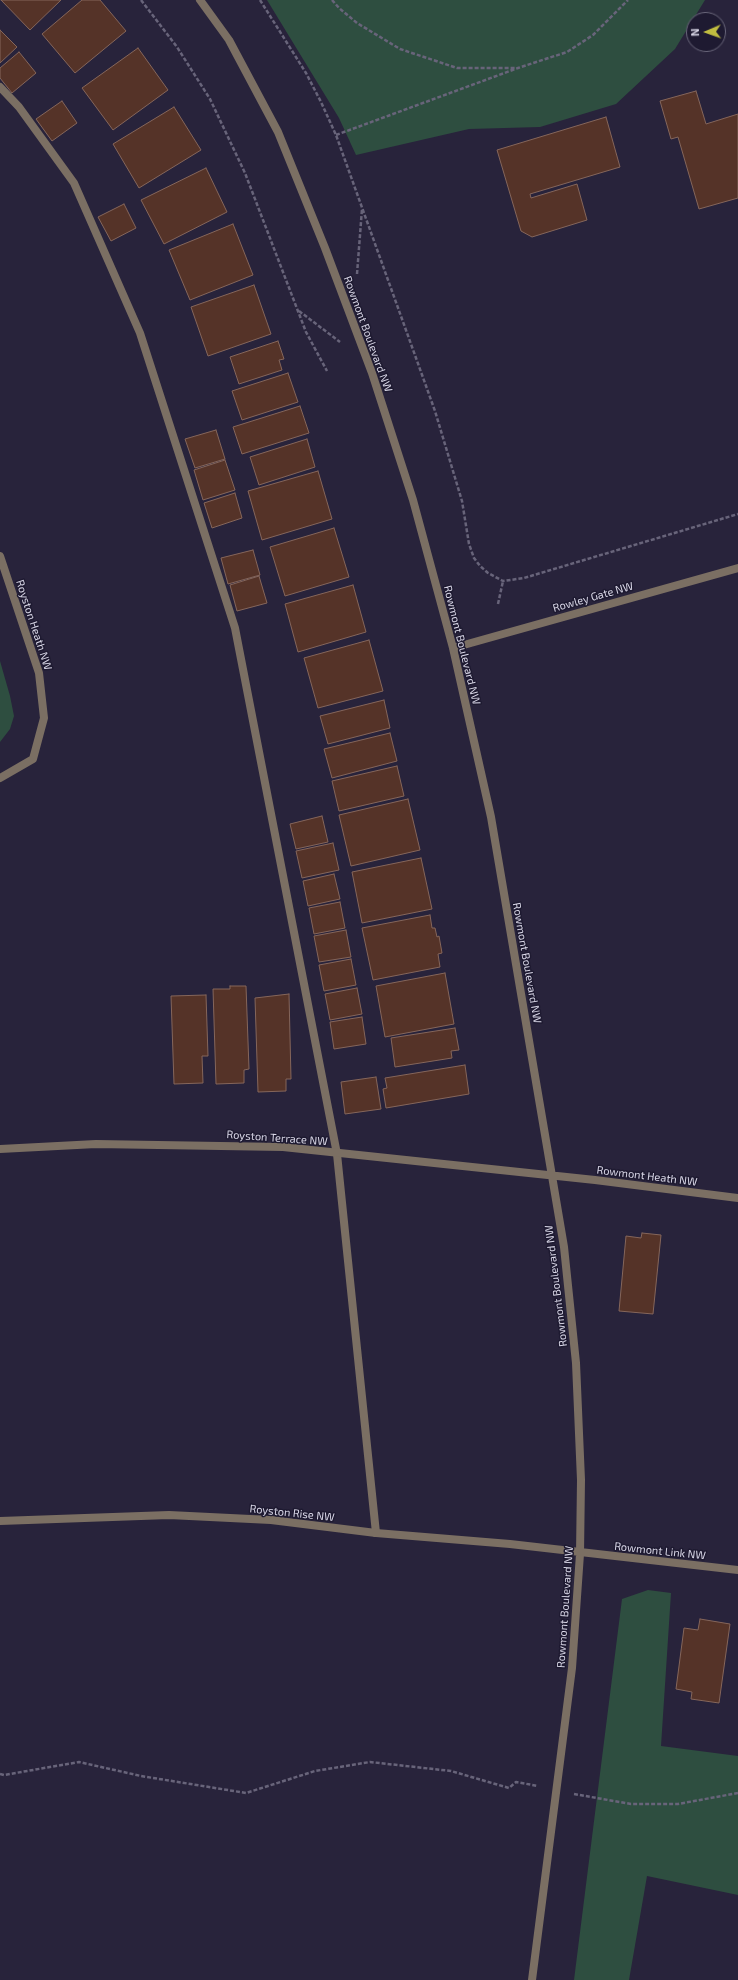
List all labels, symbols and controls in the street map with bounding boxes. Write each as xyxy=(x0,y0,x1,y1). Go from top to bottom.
north arrow xyxy=(686,12,726,52)
text: N xyxy=(688,28,701,37)
street label: Rowmont Boulevard NW xyxy=(341,274,395,394)
street label: Royston Heath NW xyxy=(13,578,55,672)
street label: Rowley Gate NW xyxy=(551,579,635,615)
street label: Rowmont Boulevard NW xyxy=(441,584,483,706)
street label: Rowmont Boulevard NW xyxy=(510,902,544,1024)
street label: Royston Terrace NW xyxy=(226,1128,328,1148)
street label: Rowmont Heath NW xyxy=(596,1163,698,1189)
street label: Rowmont Boulevard NW xyxy=(542,1224,570,1348)
street label: Royston Rise NW xyxy=(249,1502,335,1524)
street label: Rowmont Link NW xyxy=(614,1540,706,1562)
street label: Rowmont Boulevard NW xyxy=(554,1545,576,1669)

